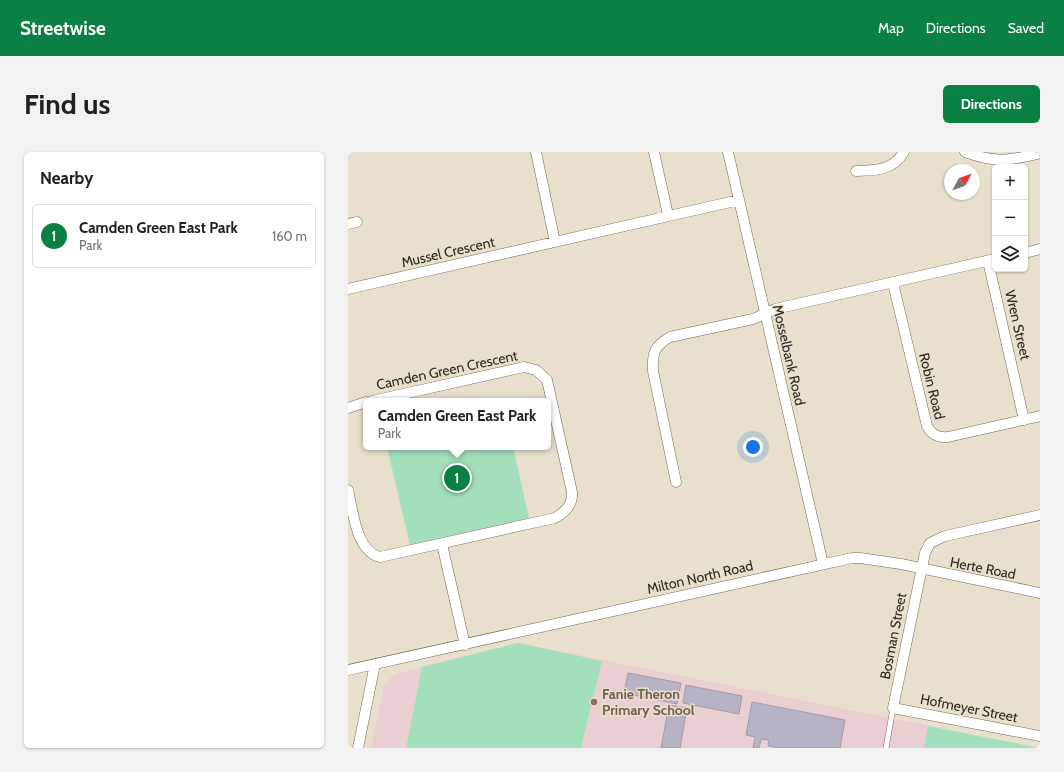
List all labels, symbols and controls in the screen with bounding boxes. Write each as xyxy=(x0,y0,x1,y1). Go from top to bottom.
text: Streetwise xyxy=(20,17,106,40)
text: Map xyxy=(878,19,904,37)
text: Directions xyxy=(926,19,986,37)
text: Saved xyxy=(1008,19,1044,37)
button: Directions xyxy=(943,85,1040,123)
text: Find us xyxy=(24,87,110,121)
north arrow xyxy=(944,164,980,200)
map controls xyxy=(992,164,1028,272)
button: + xyxy=(992,164,1028,200)
text: Nearby xyxy=(40,168,93,188)
button: − xyxy=(992,200,1028,236)
text: Camden Green East Park xyxy=(79,219,238,237)
text: 1 xyxy=(52,228,56,244)
text: 160 m xyxy=(272,228,307,244)
street label: Mussel Crescent xyxy=(400,232,497,271)
button: layers xyxy=(992,236,1028,272)
text: Park xyxy=(79,237,102,253)
street label: Wren Street xyxy=(1001,288,1035,362)
street label: Mosselbank Road xyxy=(769,303,809,407)
street label: Camden Green Crescent xyxy=(375,346,520,394)
street label: Robin Road xyxy=(915,351,949,421)
popup xyxy=(363,398,551,450)
text: Camden Green East Park xyxy=(378,407,536,425)
text: Park xyxy=(378,425,401,441)
your location xyxy=(743,437,763,457)
pin: 1 xyxy=(444,463,470,493)
street label: Herte Road xyxy=(949,553,1017,583)
street label: Milton North Road xyxy=(645,556,755,598)
street label: Bosman Street xyxy=(876,591,910,681)
place label: Fanie Theron Primary School xyxy=(602,685,695,719)
street label: Hofmeyer Street xyxy=(919,690,1020,726)
marker: Fanie Theron Primary School xyxy=(589,697,599,707)

